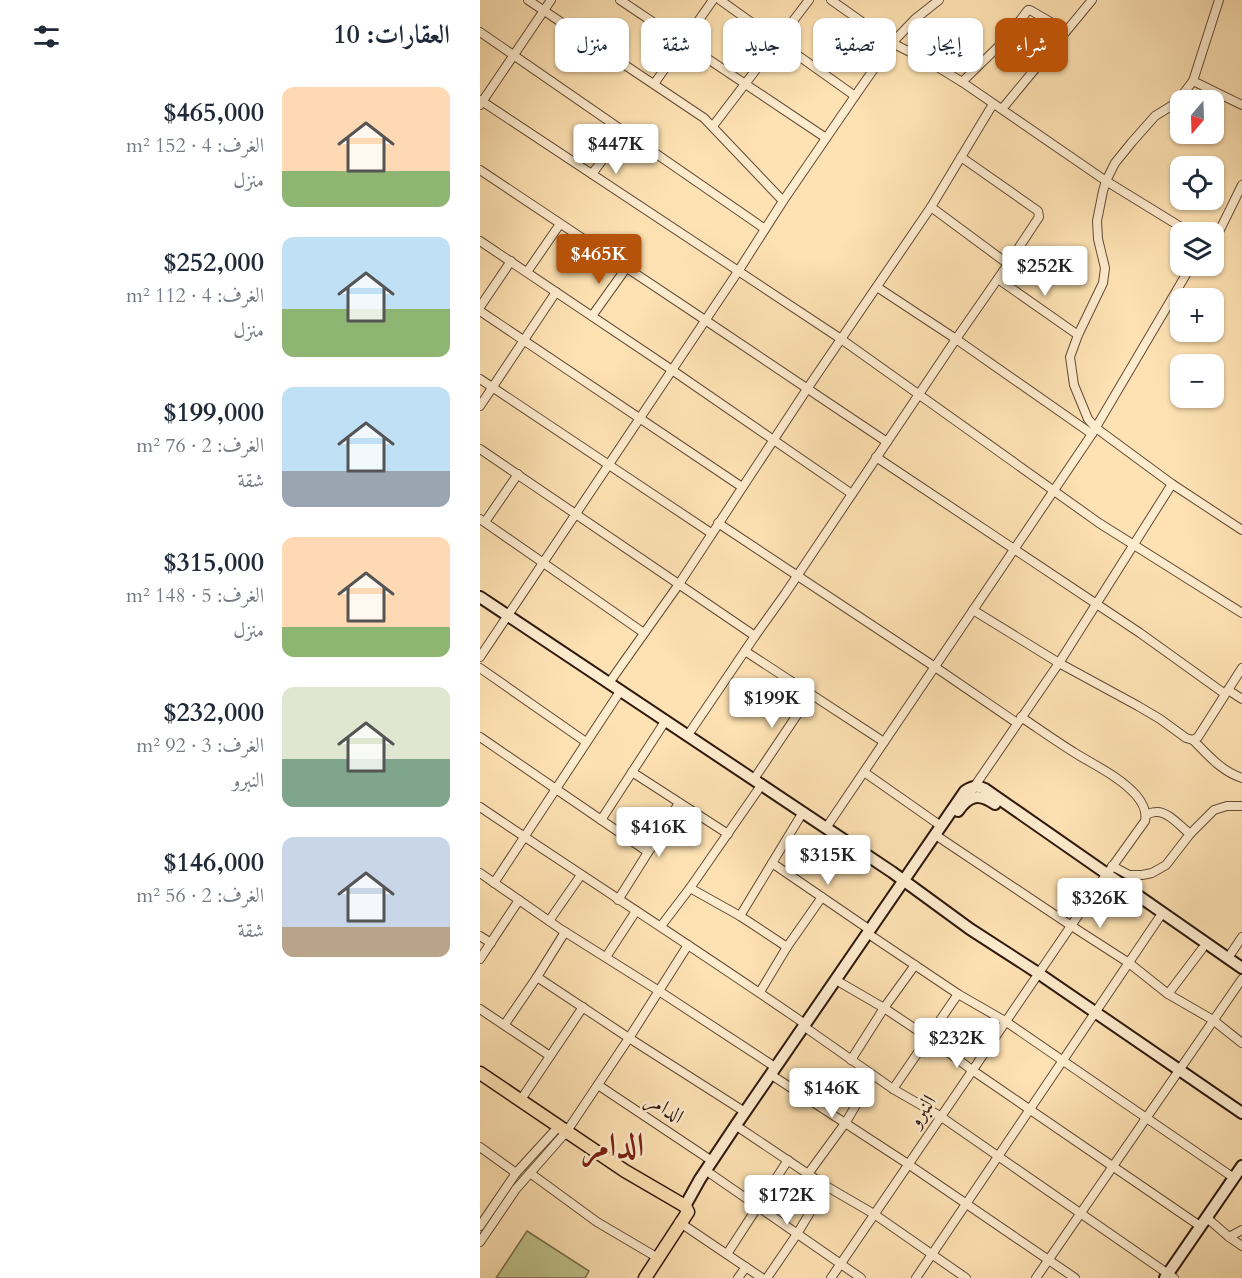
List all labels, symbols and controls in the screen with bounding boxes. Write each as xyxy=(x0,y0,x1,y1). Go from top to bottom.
text: العقارات: 10 xyxy=(333,17,450,52)
chip: منزل xyxy=(555,18,629,72)
chip: شقة xyxy=(641,18,711,72)
chip: جديد xyxy=(723,18,801,72)
chip: تصفية xyxy=(813,18,896,72)
chip: إيجار xyxy=(908,18,983,72)
chip: شراء xyxy=(995,18,1068,72)
icon: filters xyxy=(30,20,63,53)
north arrow xyxy=(1170,90,1224,144)
map controls xyxy=(1170,90,1224,408)
text: $465,000 xyxy=(163,95,264,130)
icon: home xyxy=(330,111,402,183)
pin: $447K xyxy=(574,124,658,175)
text: $447K xyxy=(587,130,645,157)
text: الغرف: 4 · 152 m² xyxy=(126,132,264,159)
button: locate xyxy=(1170,156,1224,210)
text: منزل xyxy=(233,167,264,194)
button: layers xyxy=(1170,222,1224,276)
pin: $465K xyxy=(557,234,641,285)
text: $465K xyxy=(570,240,628,267)
text: $252,000 xyxy=(163,245,264,280)
pin: $252K xyxy=(1003,246,1087,297)
text: $252K xyxy=(1016,252,1074,279)
icon: home xyxy=(330,261,402,333)
text: الغرف: 4 · 112 m² xyxy=(126,282,264,309)
button: + xyxy=(1170,288,1224,342)
text: منزل xyxy=(233,317,264,344)
button: − xyxy=(1170,354,1224,408)
text: $199,000 xyxy=(163,395,264,430)
icon: home xyxy=(330,411,402,483)
text: الغرف: 2 · 76 m² xyxy=(136,432,264,459)
text: شقة xyxy=(238,467,264,494)
text: $315,000 xyxy=(163,545,264,580)
icon: home xyxy=(330,561,402,633)
text: الغرف: 5 · 148 m² xyxy=(126,582,264,609)
text: منزل xyxy=(233,617,264,644)
pin: $199K xyxy=(730,678,814,729)
text: $199K xyxy=(743,684,801,711)
text: $232,000 xyxy=(163,695,264,730)
icon: home xyxy=(330,711,402,783)
text: الغرف: 3 · 92 m² xyxy=(136,732,264,759)
text: النبرو xyxy=(232,767,264,794)
pin: $416K xyxy=(617,807,701,858)
text: $416K xyxy=(630,813,688,840)
pin: $315K xyxy=(786,835,870,886)
text: $315K xyxy=(799,841,857,868)
text: $146,000 xyxy=(163,845,264,880)
icon: home xyxy=(330,861,402,933)
pin: $326K xyxy=(1058,878,1142,929)
text: الغرف: 2 · 56 m² xyxy=(136,882,264,909)
text: $326K xyxy=(1071,884,1129,911)
text: شقة xyxy=(238,917,264,944)
pin: $232K xyxy=(915,1018,999,1069)
text: $232K xyxy=(928,1024,986,1051)
pin: $146K xyxy=(790,1068,874,1119)
text: $146K xyxy=(803,1074,861,1101)
street label: الدامر xyxy=(641,1085,689,1131)
street label: النبرو xyxy=(900,1089,943,1135)
district label: الدامر xyxy=(582,1123,644,1168)
pin: $172K xyxy=(745,1175,829,1226)
text: $172K xyxy=(758,1181,816,1208)

